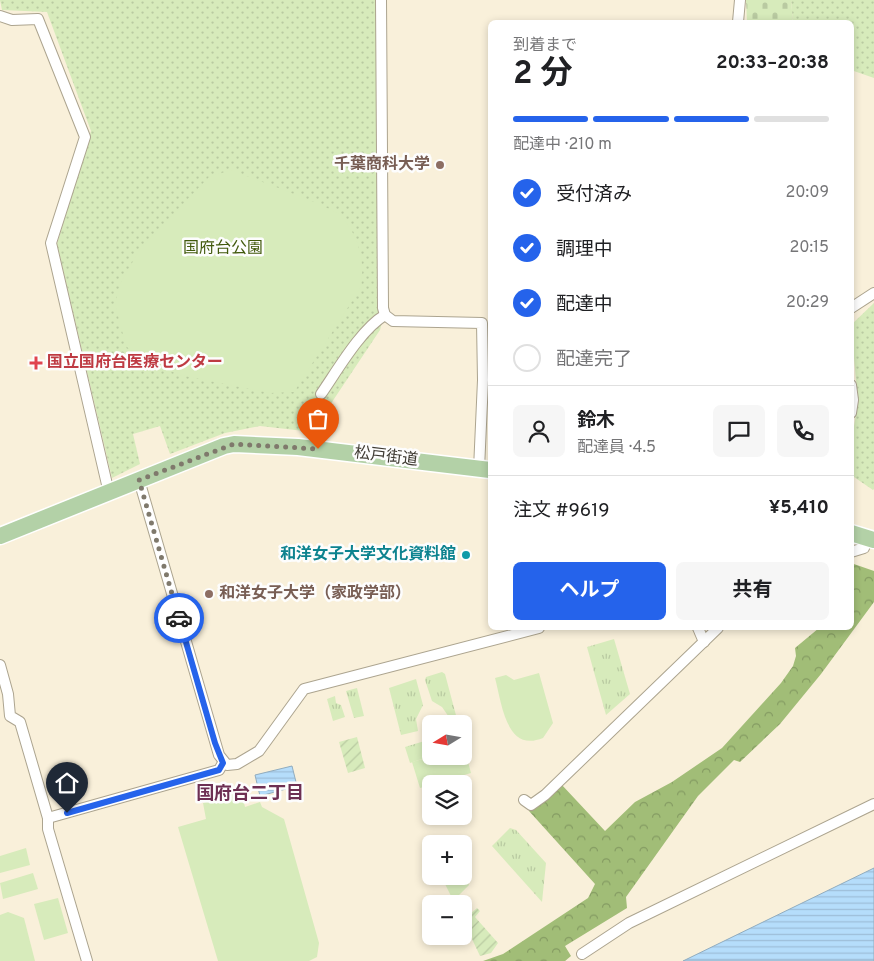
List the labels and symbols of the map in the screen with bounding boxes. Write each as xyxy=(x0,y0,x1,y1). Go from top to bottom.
place label: 千葉商科大学 xyxy=(334,155,430,175)
marker: 千葉商科大学 xyxy=(434,159,446,171)
park label: 国府台公園 xyxy=(183,239,263,259)
place label: 国立国府台医療センター xyxy=(47,353,223,373)
marker: 国立国府台医療センター xyxy=(29,356,43,370)
pin xyxy=(297,398,339,449)
street label: 松戸街道 xyxy=(353,443,419,471)
place label: 和洋女子大学文化資料館 xyxy=(280,544,456,565)
marker: 和洋女子大学文化資料館 xyxy=(460,549,472,561)
place label: 和洋女子大学（家政学部） xyxy=(219,584,411,604)
marker: 和洋女子大学（家政学部） xyxy=(203,588,215,600)
courier xyxy=(154,593,204,643)
north arrow xyxy=(422,715,472,765)
pin xyxy=(46,762,88,813)
district label: 国府台二丁目 xyxy=(196,783,304,806)

